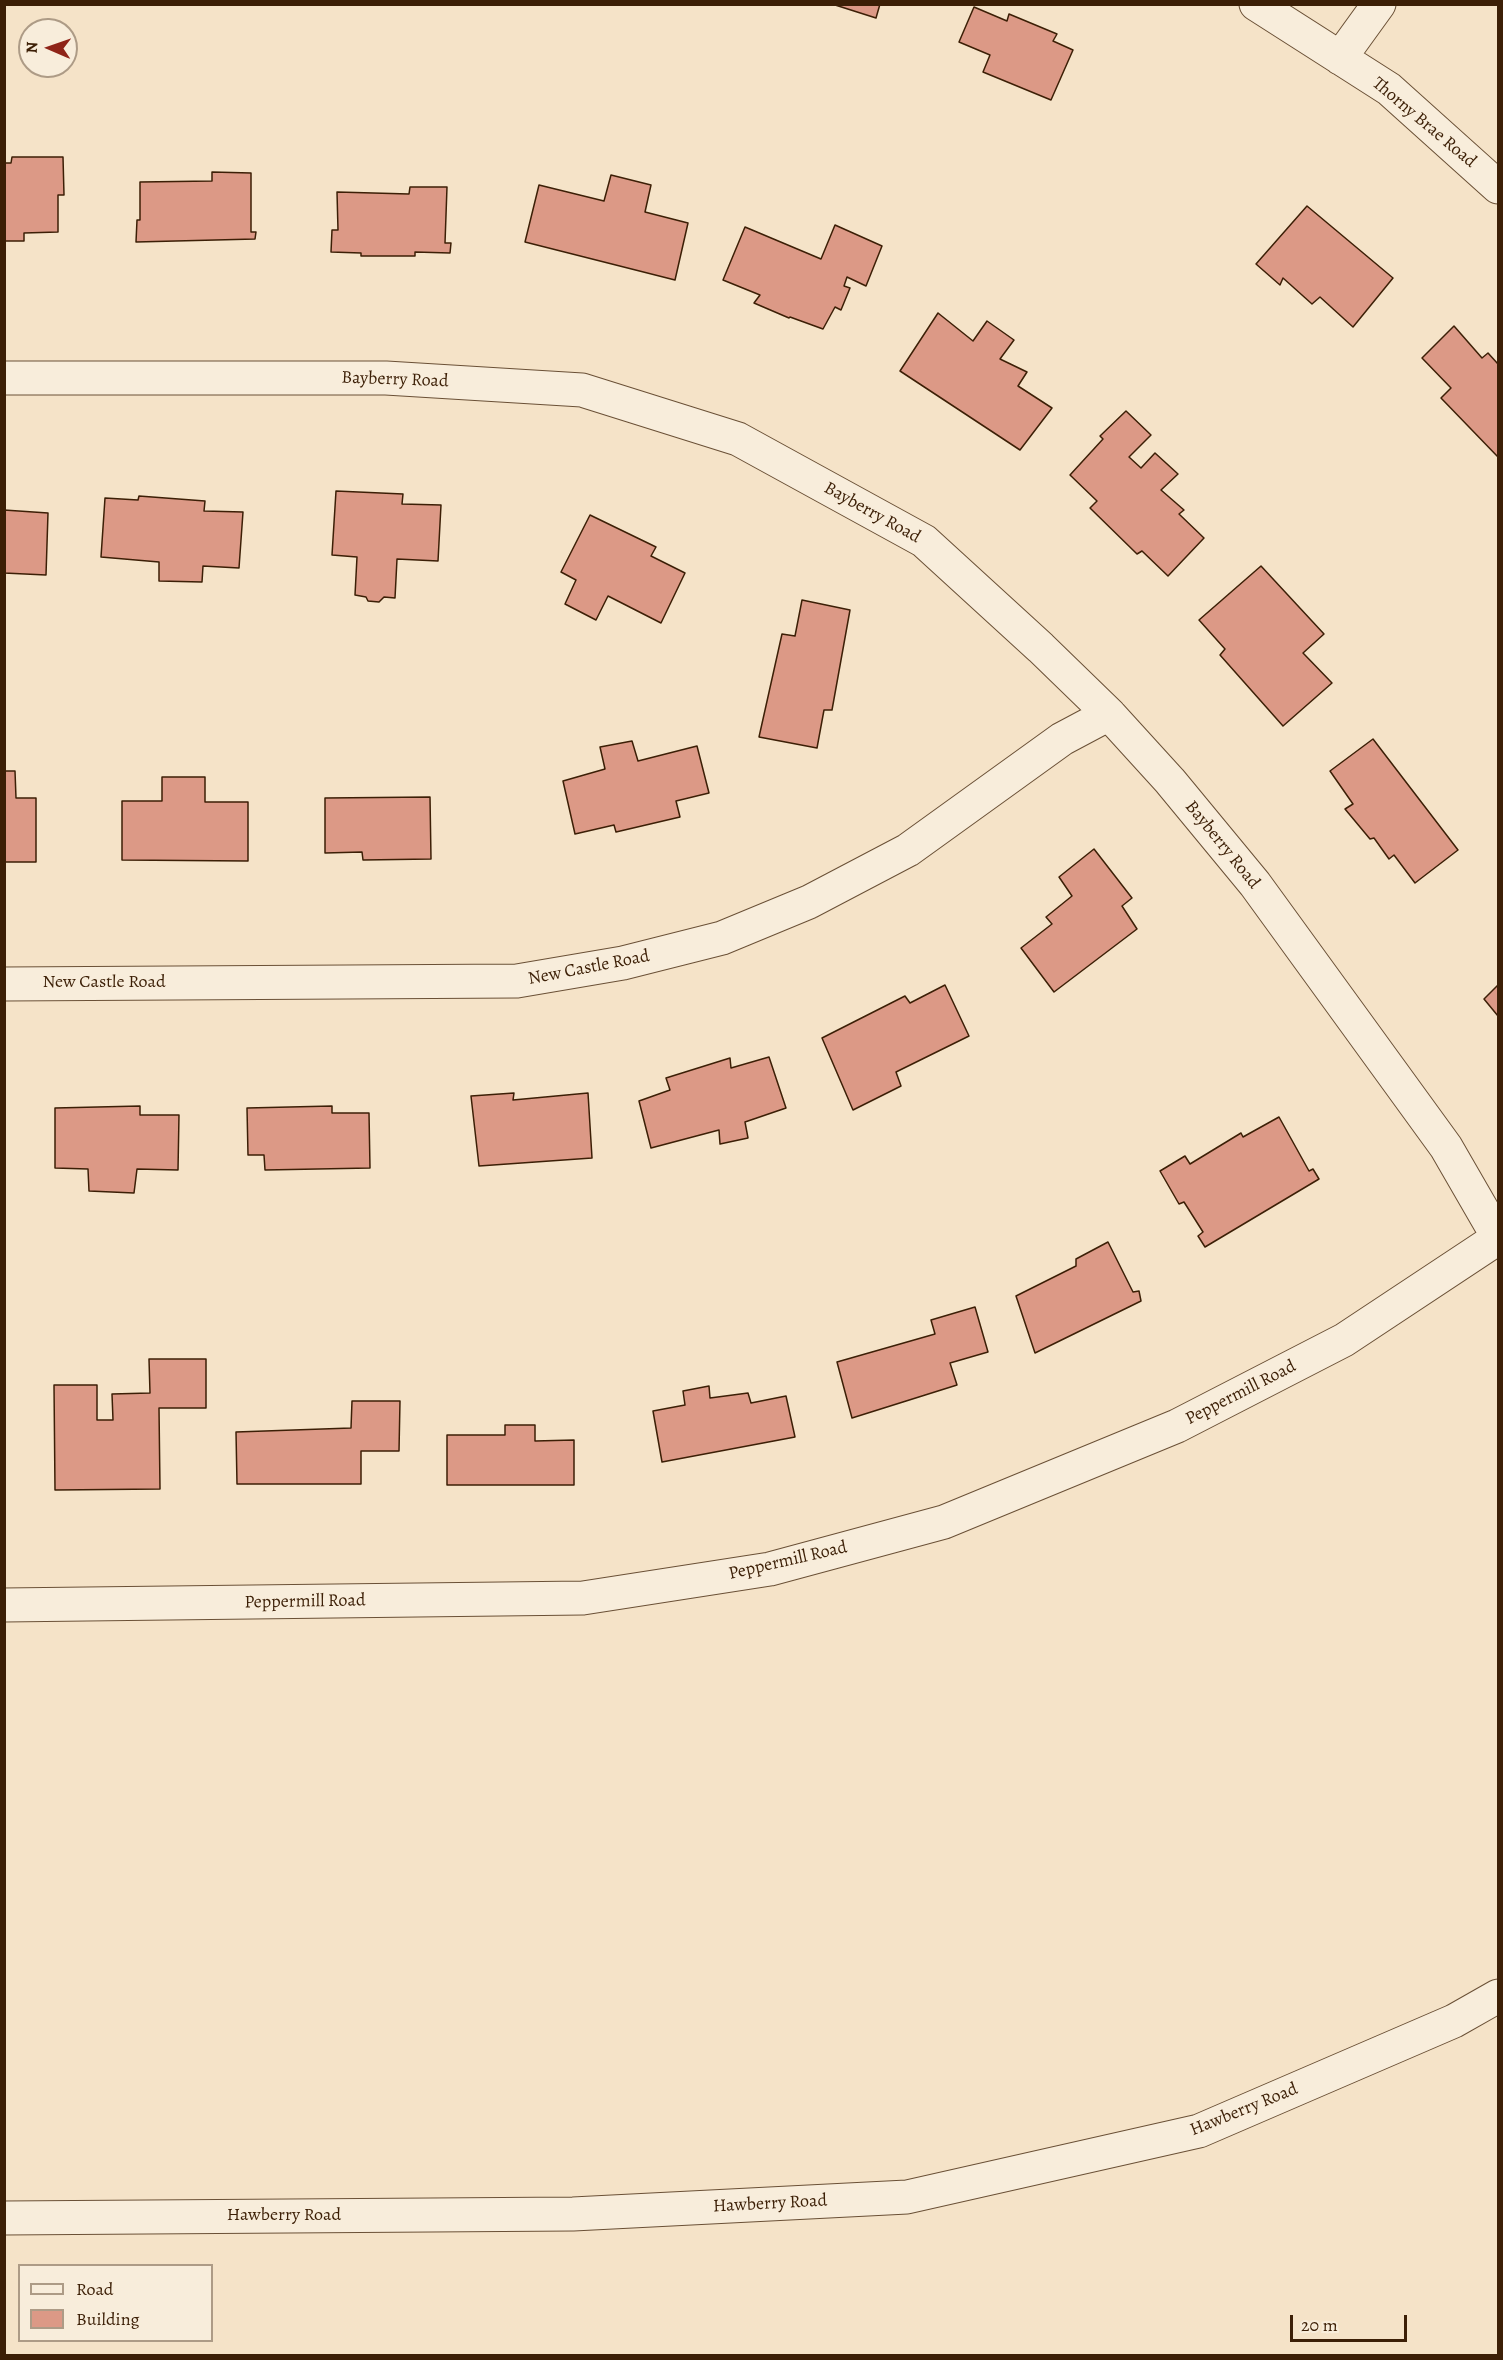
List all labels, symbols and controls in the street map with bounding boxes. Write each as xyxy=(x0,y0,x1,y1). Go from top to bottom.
north arrow xyxy=(18,18,78,78)
text: N xyxy=(21,41,43,54)
street label: Thorny Brae Road xyxy=(1367,73,1481,173)
street label: Bayberry Road xyxy=(341,367,449,393)
street label: Bayberry Road xyxy=(820,478,924,548)
street label: Bayberry Road xyxy=(1180,797,1264,893)
street label: New Castle Road xyxy=(526,946,652,990)
street label: New Castle Road xyxy=(42,972,166,994)
street label: Peppermill Road xyxy=(1182,1356,1300,1430)
street label: Peppermill Road xyxy=(727,1537,849,1585)
street label: Peppermill Road xyxy=(244,1590,366,1614)
street label: Hawberry Road xyxy=(1187,2079,1301,2141)
street label: Hawberry Road xyxy=(712,2190,828,2218)
street label: Hawberry Road xyxy=(227,2205,341,2227)
legend xyxy=(18,2264,213,2342)
text: Road xyxy=(76,2277,113,2301)
scale bar xyxy=(1293,2303,1410,2341)
text: Building xyxy=(76,2307,140,2331)
text: 20 m xyxy=(1301,2313,1338,2337)

